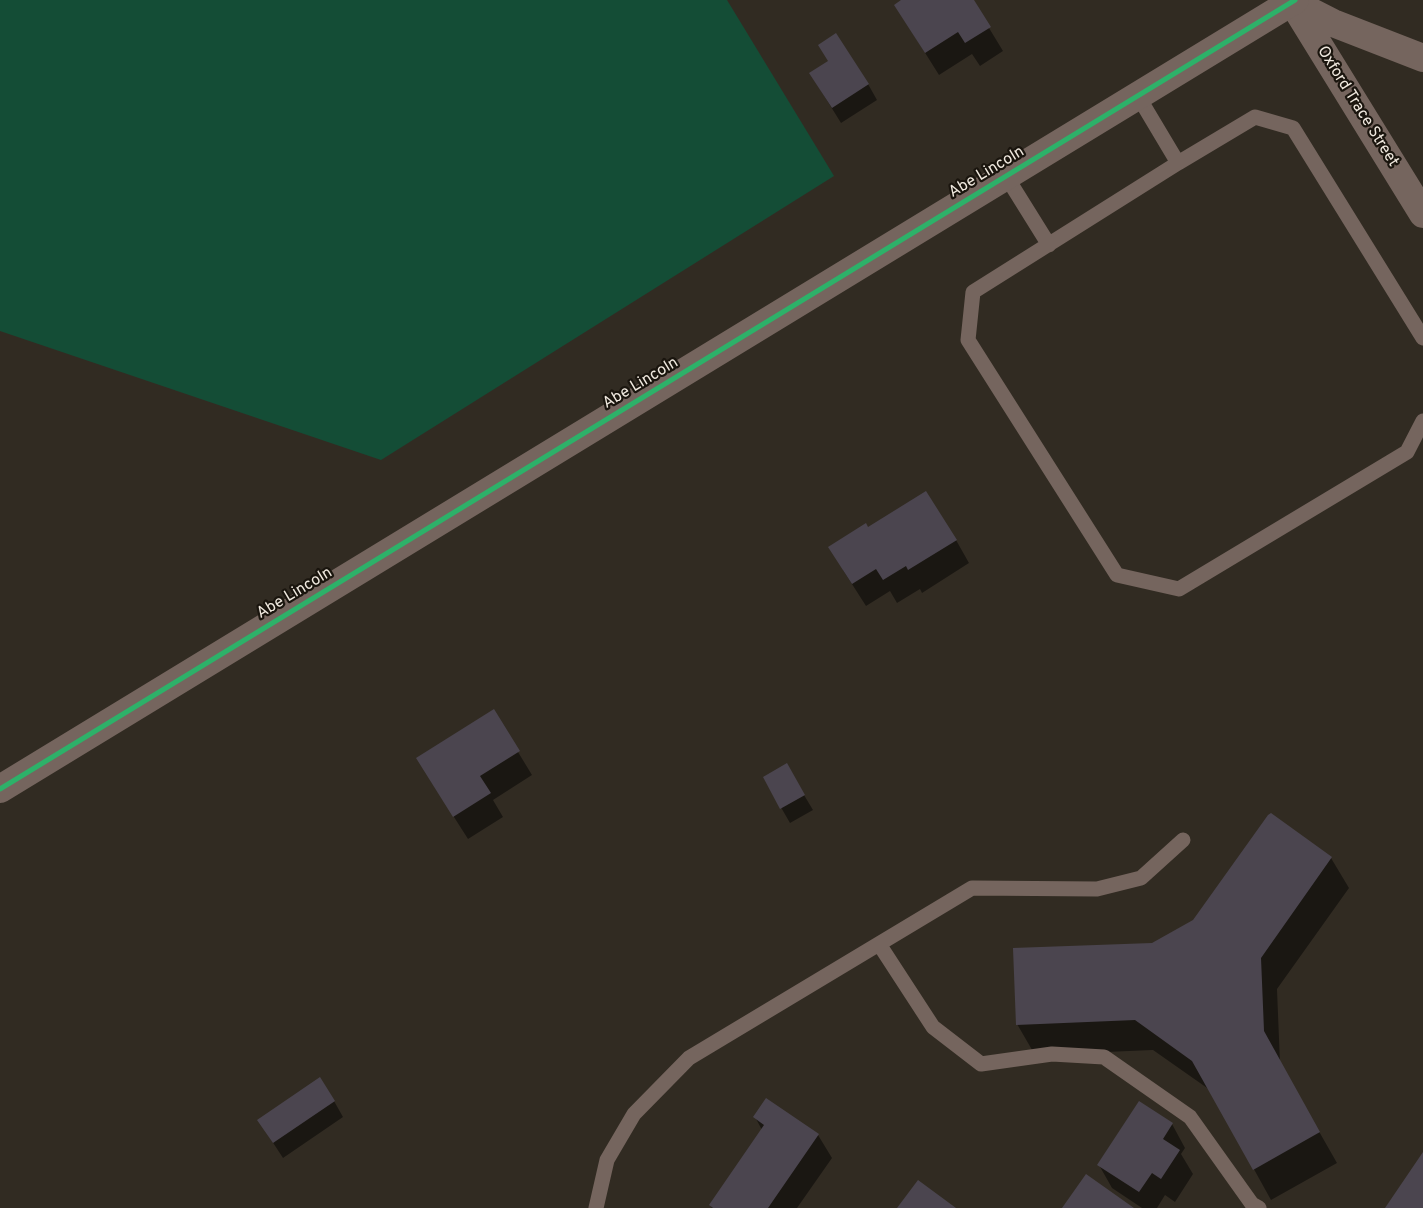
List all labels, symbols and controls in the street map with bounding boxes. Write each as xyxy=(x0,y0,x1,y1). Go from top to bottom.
street label: Oxford Trace Street xyxy=(1312,43,1402,171)
street label: Abe Lincoln xyxy=(946,143,1028,203)
street label: Abe Lincoln xyxy=(600,354,682,414)
street label: Abe Lincoln xyxy=(254,564,336,624)

